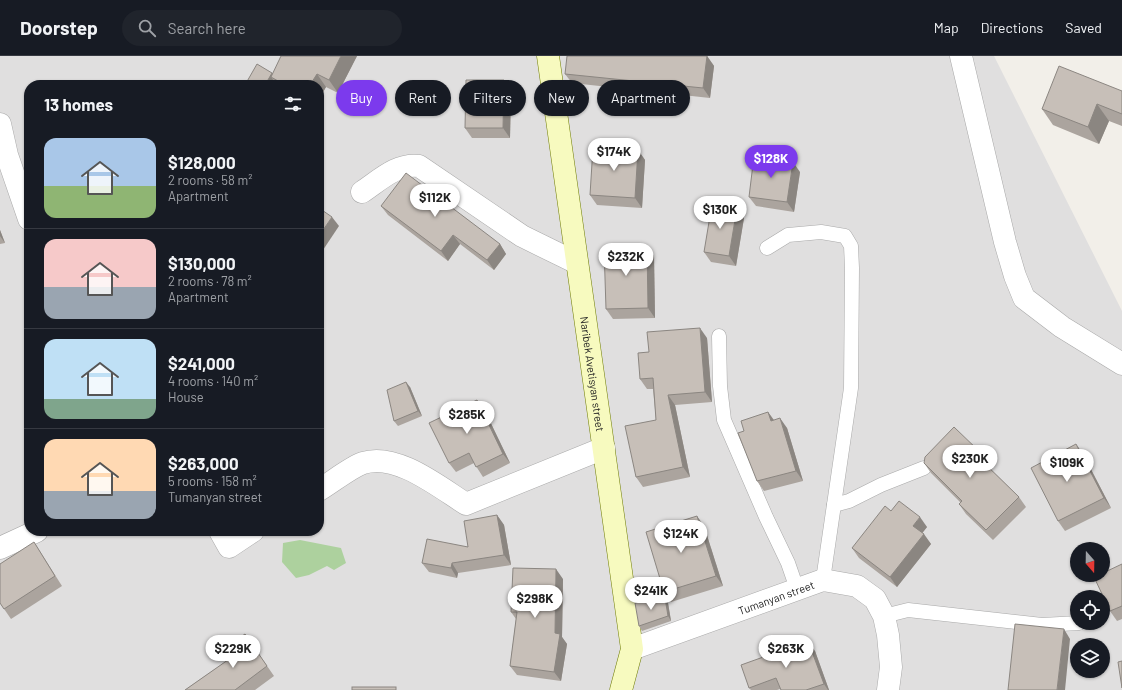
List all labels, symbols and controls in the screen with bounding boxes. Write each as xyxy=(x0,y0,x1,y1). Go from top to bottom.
search box xyxy=(122,10,402,46)
text: Doorstep xyxy=(20,16,98,39)
icon: search xyxy=(136,17,158,39)
text: Search here xyxy=(168,19,246,37)
text: Map xyxy=(934,19,959,36)
text: Directions xyxy=(981,19,1043,36)
text: Saved xyxy=(1065,19,1102,36)
chip: Buy xyxy=(336,80,387,116)
chip: Rent xyxy=(395,80,451,116)
chip: Filters xyxy=(459,80,526,116)
chip: New xyxy=(534,80,589,116)
chip: Apartment xyxy=(597,80,690,116)
icon: filters xyxy=(282,93,304,115)
text: 13 homes xyxy=(44,94,113,114)
pin: $174K xyxy=(586,138,642,172)
text: $174K xyxy=(597,143,631,159)
pin: $128K xyxy=(743,145,799,179)
text: $128K xyxy=(754,150,788,166)
text: $128,000 xyxy=(168,152,236,172)
icon: home xyxy=(76,154,124,202)
text: 2 rooms · 58 m² xyxy=(168,172,252,188)
pin: $112K xyxy=(407,184,463,218)
text: Apartment xyxy=(168,188,229,204)
text: $112K xyxy=(419,189,451,205)
pin: $130K xyxy=(692,196,748,230)
text: $130K xyxy=(703,201,737,217)
pin: $232K xyxy=(598,243,654,277)
text: $232K xyxy=(608,248,644,264)
text: $130,000 xyxy=(168,253,236,273)
icon: home xyxy=(76,255,124,303)
text: 2 rooms · 78 m² xyxy=(168,273,252,289)
text: Apartment xyxy=(168,289,229,305)
street label: Naribek Avetisyan street xyxy=(578,315,608,432)
text: $241,000 xyxy=(168,353,235,373)
icon: home xyxy=(76,355,124,403)
text: 4 rooms · 140 m² xyxy=(168,373,258,389)
text: House xyxy=(168,389,204,405)
pin: $285K xyxy=(439,401,495,435)
text: $285K xyxy=(449,406,485,422)
pin: $230K xyxy=(942,445,998,479)
pin: $109K xyxy=(1039,449,1095,483)
text: $230K xyxy=(951,450,989,466)
text: $263,000 xyxy=(168,453,239,473)
text: $109K xyxy=(1050,454,1084,470)
icon: home xyxy=(76,455,124,503)
text: 5 rooms · 158 m² xyxy=(168,473,257,489)
text: Tumanyan street xyxy=(168,489,262,505)
pin: $124K xyxy=(653,520,709,554)
text: $124K xyxy=(663,525,699,541)
north arrow xyxy=(1070,542,1110,582)
map controls xyxy=(1070,542,1110,678)
pin: $241K xyxy=(623,577,679,611)
street label: Tumanyan street xyxy=(736,577,816,617)
text: $241K xyxy=(634,582,668,598)
pin: $298K xyxy=(507,585,563,619)
text: $298K xyxy=(517,590,553,606)
button: locate xyxy=(1070,590,1110,630)
pin: $229K xyxy=(205,635,261,669)
pin: $263K xyxy=(758,635,814,669)
button: layers xyxy=(1070,638,1110,678)
text: $229K xyxy=(214,640,252,656)
text: $263K xyxy=(768,640,804,656)

